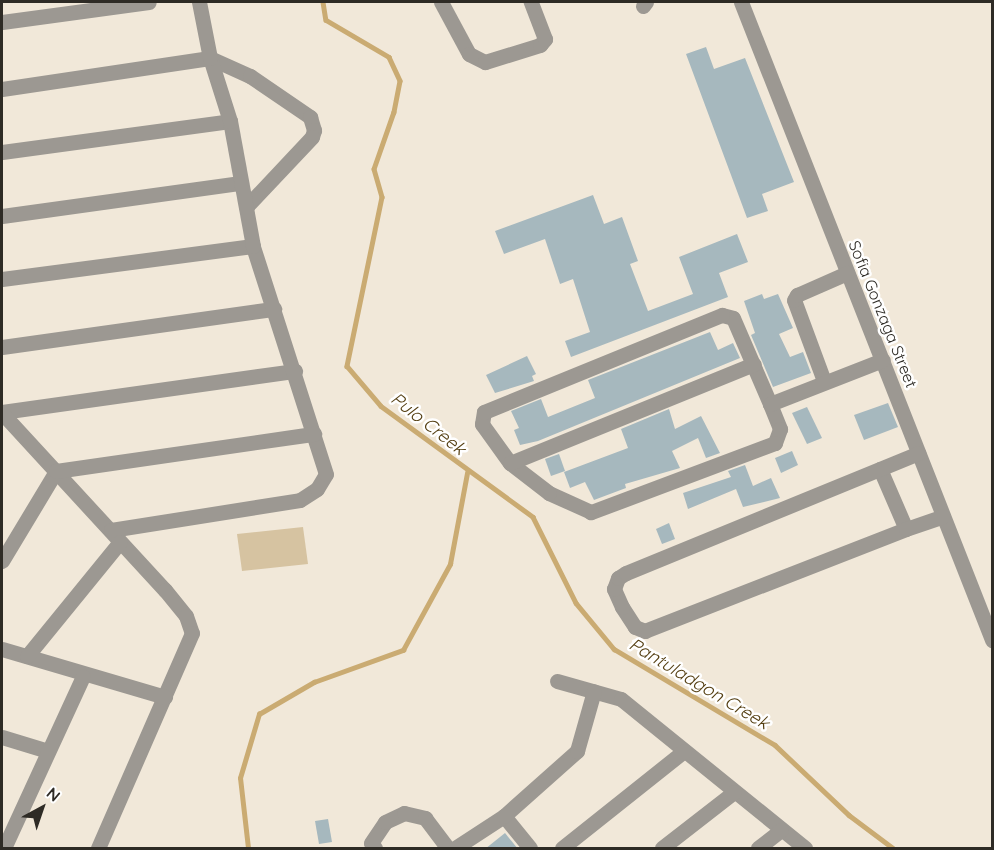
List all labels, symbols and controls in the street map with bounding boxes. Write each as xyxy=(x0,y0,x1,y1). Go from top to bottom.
street label: Sofia Gonzaga Street xyxy=(845,238,921,390)
water label: Pulo Creek xyxy=(386,388,470,460)
water label: Pantuladgon Creek xyxy=(625,634,773,734)
north arrow xyxy=(12,778,72,838)
text: N xyxy=(43,783,64,806)

